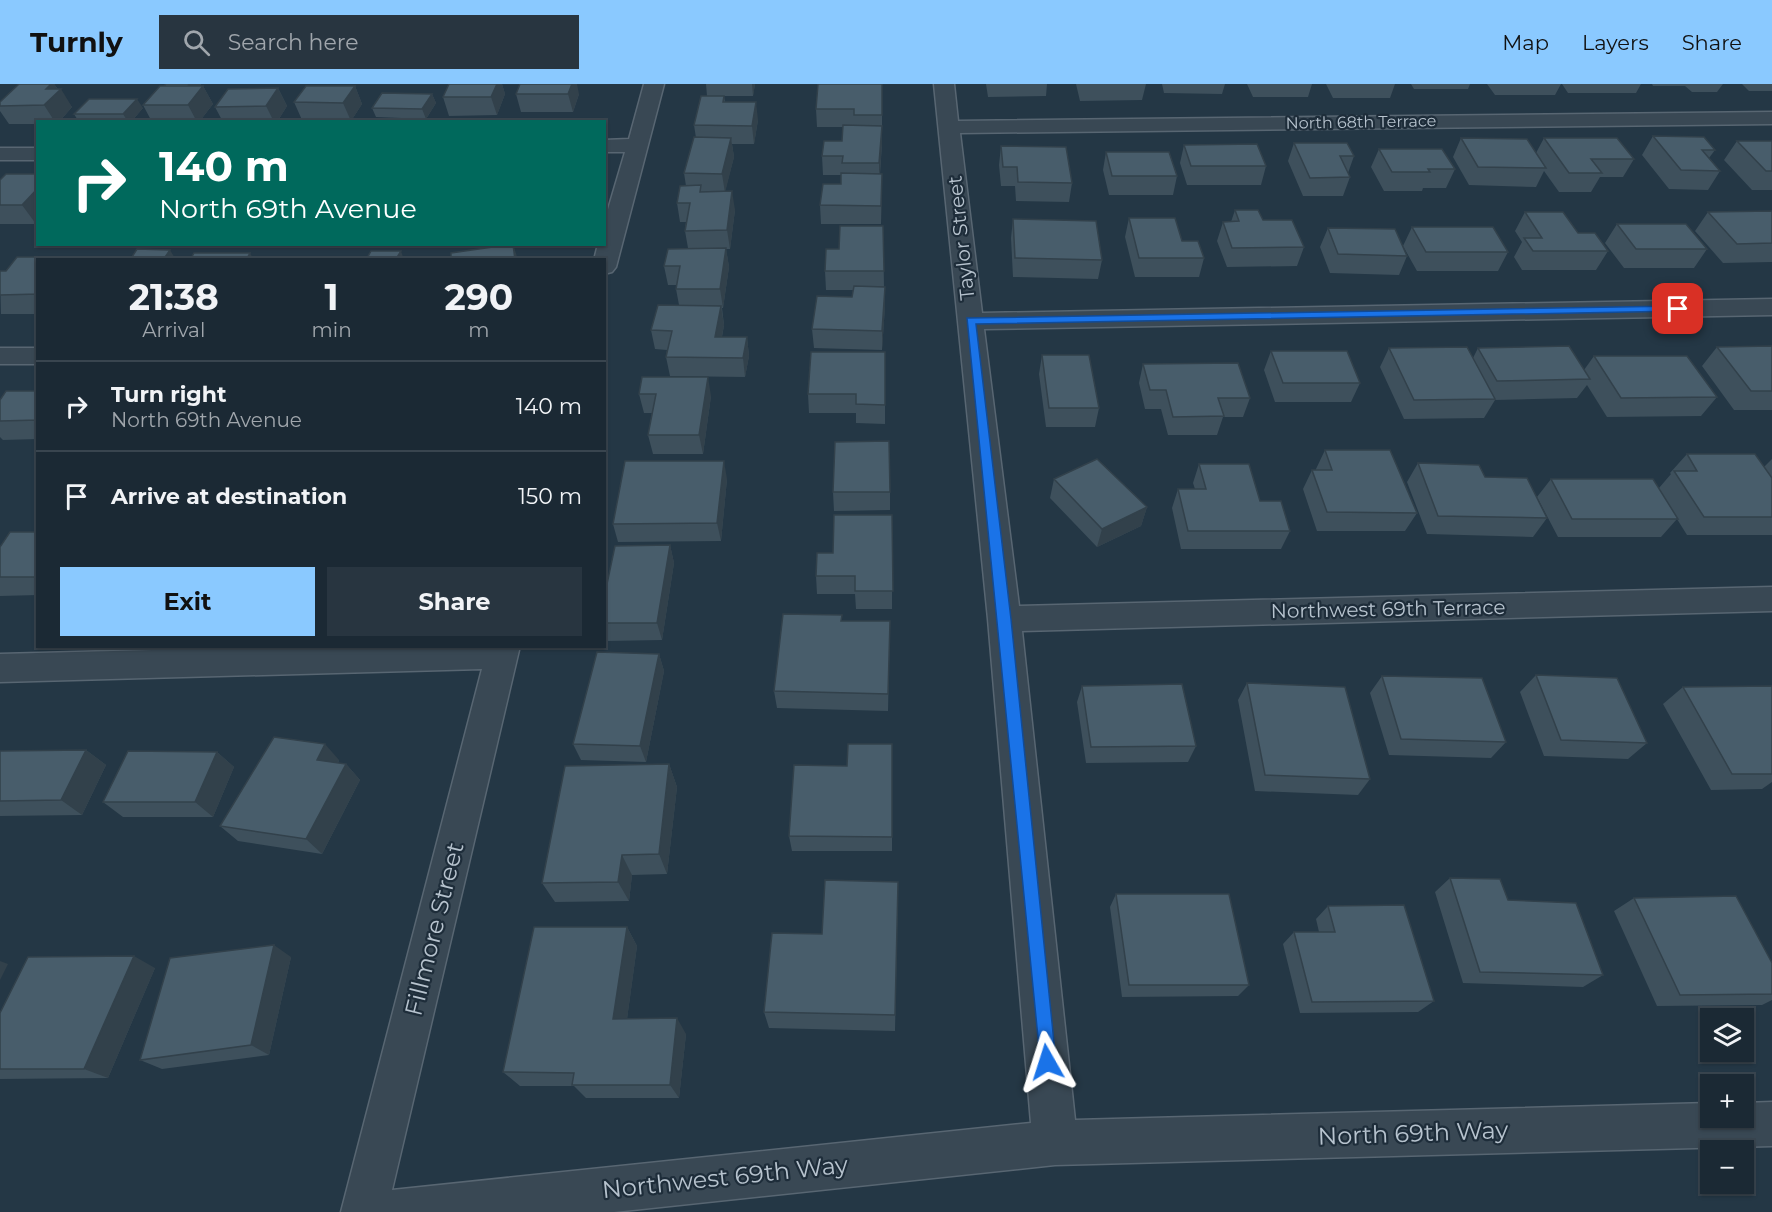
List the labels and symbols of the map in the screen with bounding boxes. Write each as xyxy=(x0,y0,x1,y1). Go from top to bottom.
street label: North 68th Terrace xyxy=(1286,111,1436,133)
street label: Taylor Street xyxy=(943,175,979,301)
pin xyxy=(1652,283,1703,334)
street label: Northwest 69th Terrace xyxy=(1270,595,1506,623)
street label: Fillmore Street xyxy=(398,839,470,1019)
position arrow xyxy=(1015,1030,1079,1094)
street label: North 69th Way xyxy=(1317,1115,1509,1151)
street label: Northwest 69th Way xyxy=(601,1150,849,1204)

